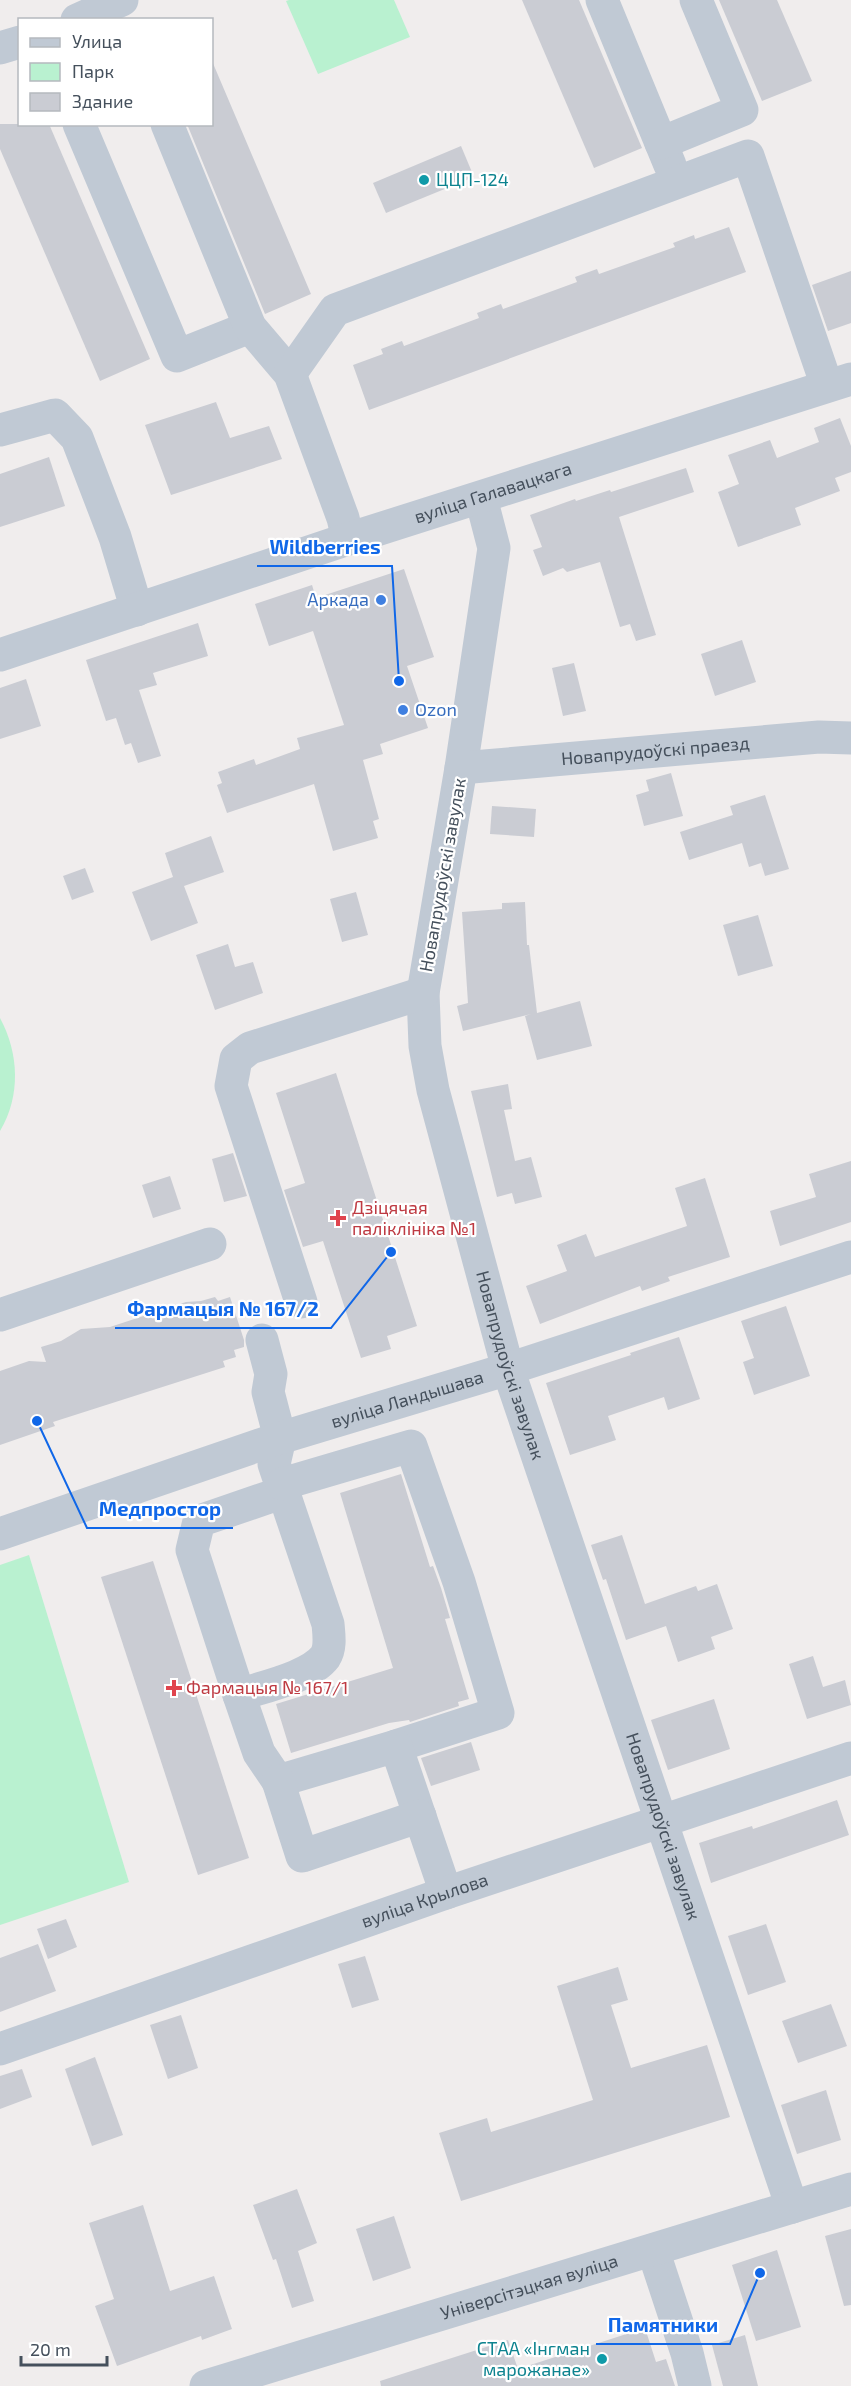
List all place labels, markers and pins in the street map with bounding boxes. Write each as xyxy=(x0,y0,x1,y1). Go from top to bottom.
place label: ЦЦП-124 xyxy=(436,168,509,190)
marker: ЦЦП-124 xyxy=(417,173,431,187)
callout: Wildberries xyxy=(257,528,392,566)
place label: Аркада xyxy=(307,588,369,610)
marker: Аркада xyxy=(374,593,388,607)
place label: Ozon xyxy=(415,698,457,720)
marker: Ozon xyxy=(396,703,410,717)
place label: Дзіцячая паліклініка №1 xyxy=(352,1196,476,1239)
marker: Дзіцячая паліклініка №1 xyxy=(329,1209,347,1227)
callout: Фармацыя № 167/2 xyxy=(115,1290,331,1328)
callout: Медпростор xyxy=(87,1490,233,1528)
place label: Фармацыя № 167/1 xyxy=(186,1676,348,1698)
marker: Фармацыя № 167/1 xyxy=(167,1681,181,1695)
callout: Памятники xyxy=(596,2306,730,2344)
place label: СТАА «Інгман марожанае» xyxy=(477,2337,590,2380)
marker: СТАА «Інгман марожанае» xyxy=(595,2352,609,2366)

